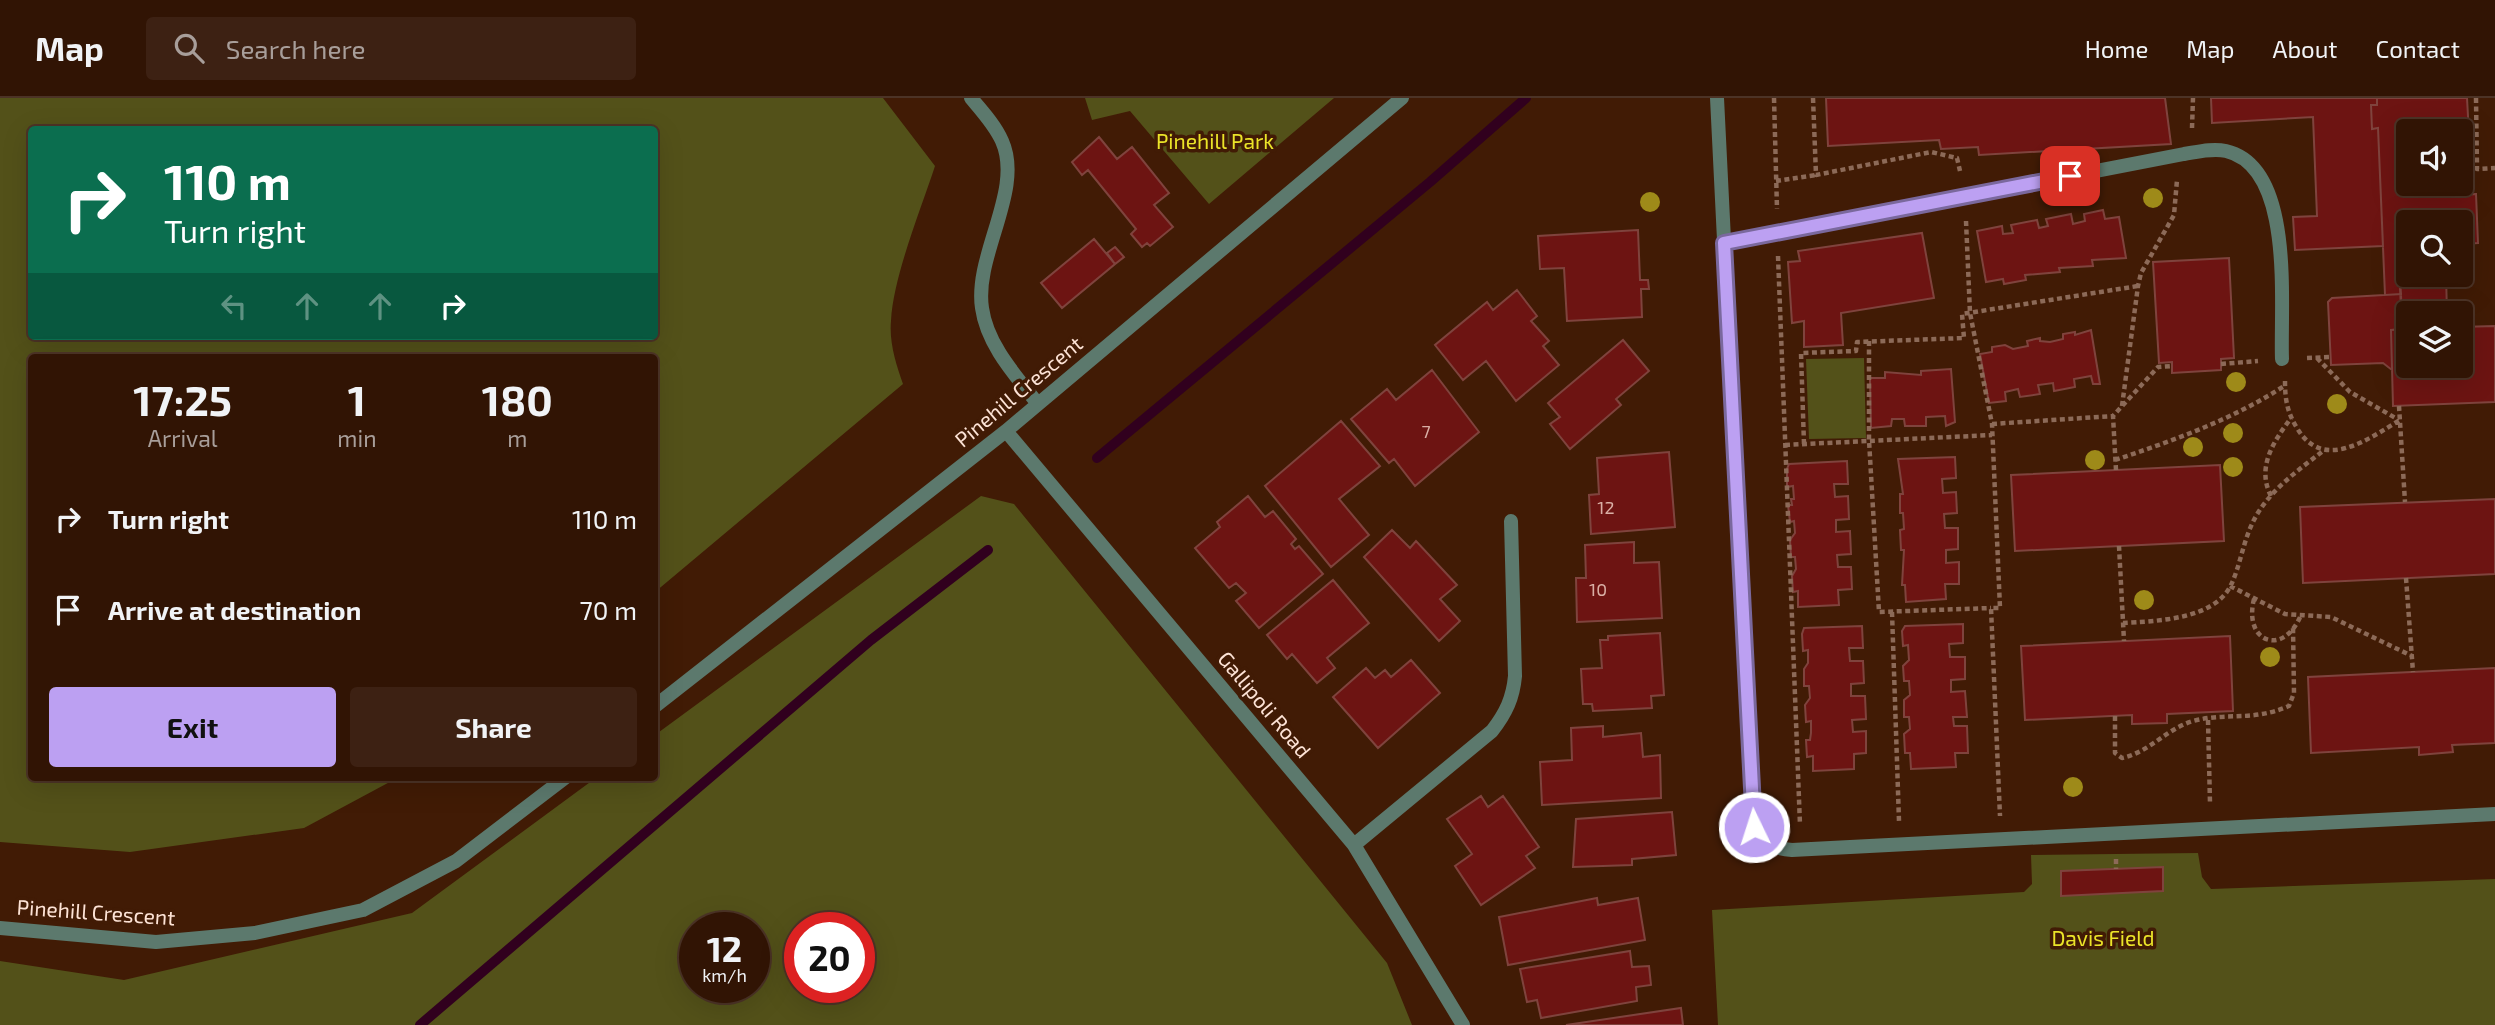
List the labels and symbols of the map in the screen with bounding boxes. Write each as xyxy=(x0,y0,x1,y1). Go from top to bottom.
park label: Pinehill Park xyxy=(1156,128,1274,153)
pin xyxy=(2040,146,2100,206)
street label: Pinehill Crescent xyxy=(949,330,1087,451)
house number: 7 xyxy=(1421,420,1431,442)
house number: 12 xyxy=(1597,496,1615,518)
house number: 10 xyxy=(1589,578,1607,600)
street label: Gallipoli Road xyxy=(1213,646,1317,762)
position arrow xyxy=(1717,790,1791,864)
street label: Pinehill Crescent xyxy=(16,893,176,930)
speed limit sign: 20 xyxy=(784,912,875,1003)
park label: Davis Field xyxy=(2051,925,2155,950)

